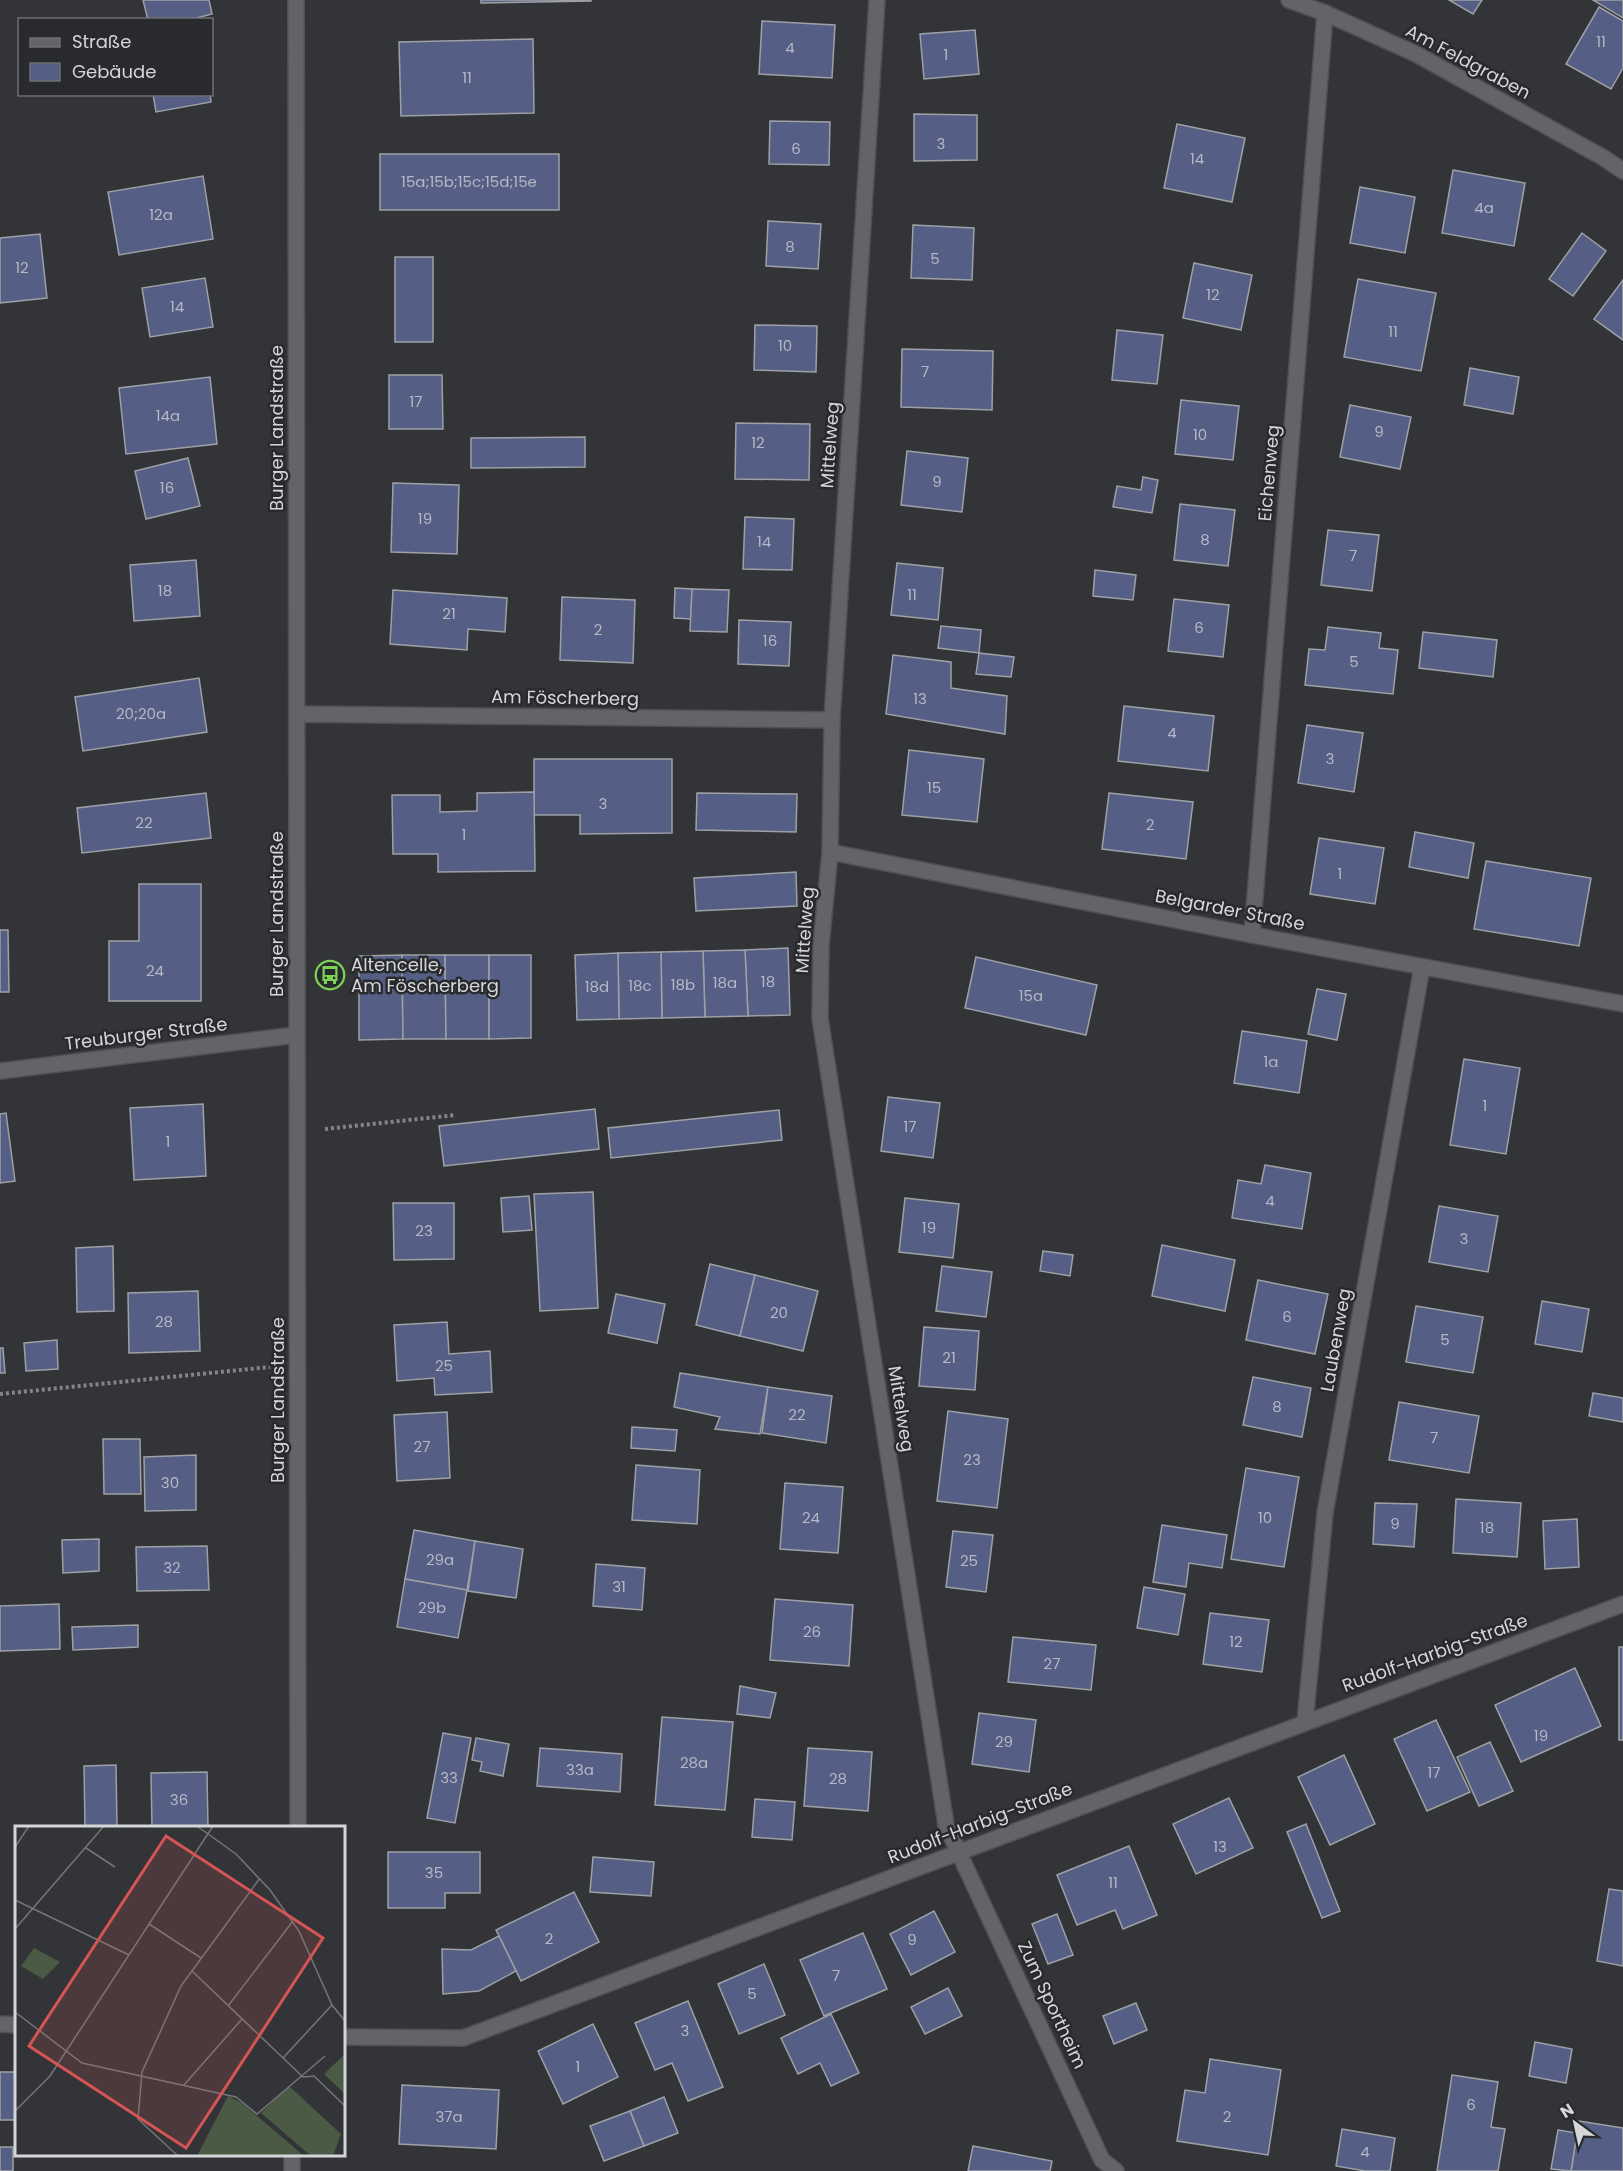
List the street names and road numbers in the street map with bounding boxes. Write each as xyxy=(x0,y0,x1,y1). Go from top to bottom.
street label: Am Feldgraben xyxy=(1401,18,1535,105)
street label: Burger Landstraße xyxy=(264,345,289,511)
street label: Mittelweg xyxy=(814,401,845,489)
street label: Eichenweg xyxy=(1252,424,1285,522)
street label: Am Föscherberg xyxy=(491,684,639,711)
street label: Burger Landstraße xyxy=(264,831,289,997)
street label: Belgarder Straße xyxy=(1153,883,1307,936)
street label: Mittelweg xyxy=(789,886,820,974)
street label: Treuburger Straße xyxy=(63,1011,229,1056)
street label: Laubenweg xyxy=(1314,1286,1357,1393)
street label: Burger Landstraße xyxy=(265,1317,290,1483)
street label: Mittelweg xyxy=(882,1364,921,1454)
street label: Rudolf-Harbig-Straße xyxy=(1339,1607,1531,1698)
street label: Rudolf-Harbig-Straße xyxy=(884,1776,1076,1869)
street label: Zum Sportheim xyxy=(1012,1937,1093,2073)

